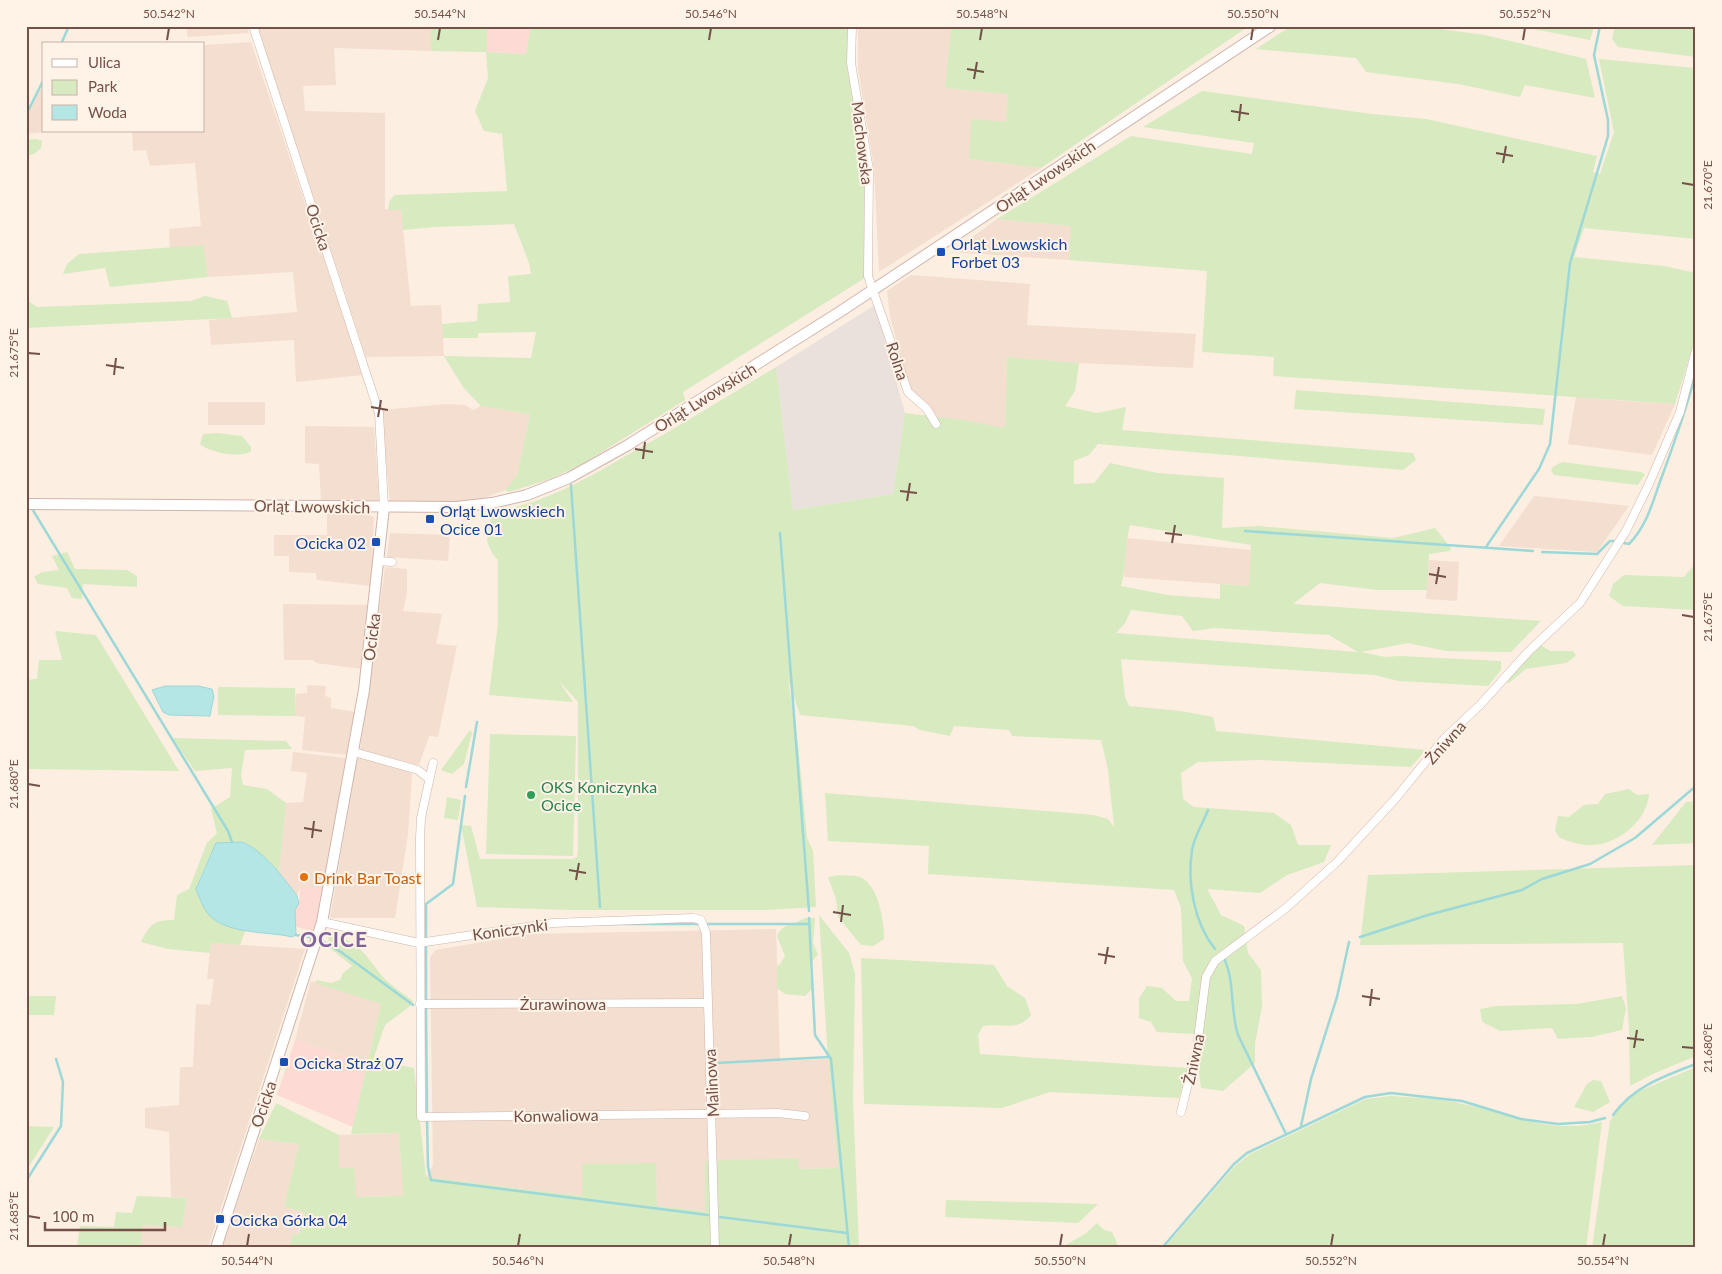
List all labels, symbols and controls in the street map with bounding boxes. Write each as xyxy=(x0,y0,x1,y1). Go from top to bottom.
text: 50.542°N xyxy=(143,6,195,21)
text: 50.544°N xyxy=(414,6,466,21)
text: 50.546°N xyxy=(685,6,737,21)
text: 50.548°N xyxy=(956,6,1008,21)
text: 50.550°N xyxy=(1227,6,1279,21)
text: 50.552°N xyxy=(1499,6,1551,21)
legend xyxy=(42,42,205,132)
text: Ulica xyxy=(88,53,121,71)
text: Park xyxy=(88,77,118,95)
street label: Machowska xyxy=(848,100,878,186)
text: Woda xyxy=(88,103,127,121)
street label: Orląt Lwowskich xyxy=(991,136,1099,216)
text: 21.670°E xyxy=(1700,160,1715,210)
street label: Ocicka xyxy=(303,201,335,253)
place label: Orląt Lwowskich Forbet 03 xyxy=(951,234,1067,271)
marker: Orląt Lwowskich Forbet 03 xyxy=(935,246,947,258)
text: 21.675°E xyxy=(6,328,21,378)
street label: Rolna xyxy=(883,339,913,383)
street label: Orląt Lwowskich xyxy=(651,358,759,436)
street label: Orląt Lwowskich xyxy=(254,495,370,517)
place label: Orląt Lwowskiech Ocice 01 xyxy=(440,501,565,538)
marker: Orląt Lwowskiech Ocice 01 xyxy=(424,513,436,525)
place label: Ocicka 02 xyxy=(295,533,366,552)
marker: Ocicka 02 xyxy=(370,536,382,548)
text: 21.675°E xyxy=(1700,592,1715,642)
street label: Ocicka xyxy=(359,612,383,662)
street label: Żniwna xyxy=(1421,716,1469,768)
text: 21.680°E xyxy=(6,759,21,809)
place label: OKS Koniczynka Ocice xyxy=(541,777,657,814)
marker: OKS Koniczynka Ocice xyxy=(525,789,537,801)
place label: Drink Bar Toast xyxy=(314,868,422,887)
marker: Drink Bar Toast xyxy=(298,871,310,883)
street label: Koniczynki xyxy=(471,914,549,944)
district label: OCICE xyxy=(300,926,368,951)
street label: Żurawinowa xyxy=(520,994,606,1013)
text: 21.680°E xyxy=(1700,1023,1715,1073)
street label: Żniwna xyxy=(1178,1032,1208,1086)
street label: Malinowa xyxy=(700,1048,722,1118)
place label: Ocicka Straż 07 xyxy=(294,1053,404,1072)
marker: Ocicka Straż 07 xyxy=(278,1056,290,1068)
street label: Ocicka xyxy=(246,1078,280,1130)
street label: Konwaliowa xyxy=(513,1105,599,1125)
text: 21.685°E xyxy=(6,1191,21,1241)
scale bar xyxy=(45,1199,165,1231)
text: 100 m xyxy=(52,1207,94,1225)
place label: Ocicka Górka 04 xyxy=(230,1210,347,1229)
marker: Ocicka Górka 04 xyxy=(214,1213,226,1225)
text: 50.544°N xyxy=(221,1253,273,1268)
text: 50.546°N xyxy=(492,1253,544,1268)
text: 50.548°N xyxy=(763,1253,815,1268)
text: 50.550°N xyxy=(1034,1253,1086,1268)
text: 50.552°N xyxy=(1305,1253,1357,1268)
text: 50.554°N xyxy=(1577,1253,1629,1268)

